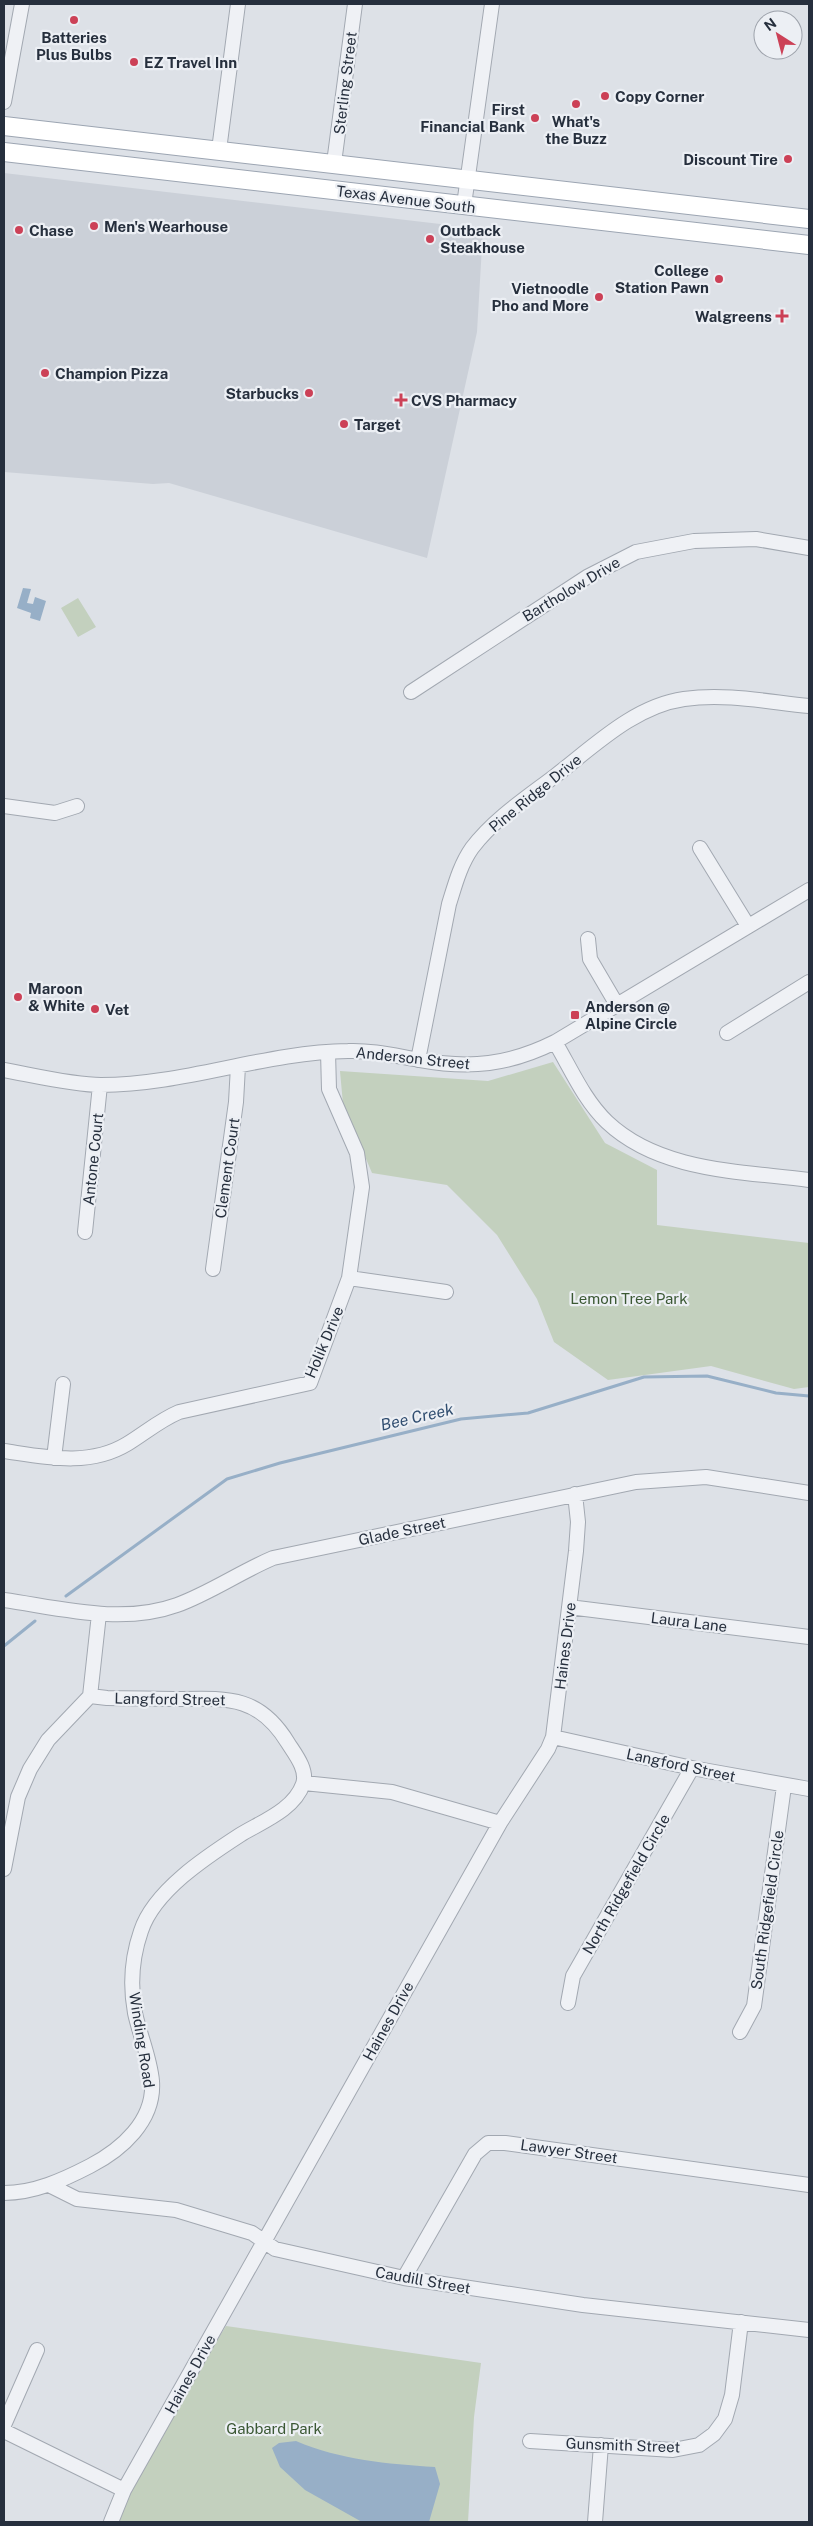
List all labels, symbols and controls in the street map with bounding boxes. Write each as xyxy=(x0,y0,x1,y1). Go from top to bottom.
north arrow xyxy=(753,10,803,60)
marker: Batteries Plus Bulbs xyxy=(68,14,80,26)
text: N xyxy=(761,15,779,34)
place label: Batteries Plus Bulbs xyxy=(36,29,112,63)
street label: Sterling Street xyxy=(330,30,360,135)
place label: EZ Travel Inn xyxy=(144,54,237,71)
marker: EZ Travel Inn xyxy=(128,56,140,68)
place label: Copy Corner xyxy=(615,88,704,105)
marker: Copy Corner xyxy=(599,90,611,102)
marker: What's the Buzz xyxy=(570,98,582,110)
place label: First Financial Bank xyxy=(420,101,525,135)
marker: First Financial Bank xyxy=(529,112,541,124)
place label: What's the Buzz xyxy=(545,113,607,147)
place label: Discount Tire xyxy=(683,151,778,168)
marker: Discount Tire xyxy=(782,153,794,165)
street label: Texas Avenue South xyxy=(335,182,477,216)
place label: Men's Wearhouse xyxy=(104,218,228,235)
marker: Men's Wearhouse xyxy=(88,220,100,232)
place label: Chase xyxy=(29,222,74,239)
place label: Outback Steakhouse xyxy=(440,222,525,256)
marker: Chase xyxy=(13,224,25,236)
marker: Outback Steakhouse xyxy=(424,233,436,245)
place label: College Station Pawn xyxy=(615,262,709,296)
marker: College Station Pawn xyxy=(713,273,725,285)
place label: Vietnoodle Pho and More xyxy=(491,280,589,314)
marker: Vietnoodle Pho and More xyxy=(593,291,605,303)
place label: Walgreens xyxy=(695,308,772,325)
marker: Walgreens xyxy=(776,310,788,322)
place label: Champion Pizza xyxy=(55,365,168,382)
marker: Champion Pizza xyxy=(39,367,51,379)
place label: Starbucks xyxy=(225,385,299,402)
marker: Starbucks xyxy=(303,387,315,399)
place label: CVS Pharmacy xyxy=(411,392,518,409)
marker: CVS Pharmacy xyxy=(395,394,407,406)
place label: Target xyxy=(354,416,401,433)
marker: Target xyxy=(338,418,350,430)
street label: Bartholow Drive xyxy=(519,553,623,625)
street label: Pine Ridge Drive xyxy=(485,751,585,835)
place label: Maroon & White xyxy=(28,980,85,1014)
marker: Maroon & White xyxy=(12,991,24,1003)
place label: Anderson @ Alpine Circle xyxy=(585,998,677,1032)
place label: Vet xyxy=(105,1001,129,1018)
marker: Vet xyxy=(89,1003,101,1015)
marker: Anderson @ Alpine Circle xyxy=(569,1009,581,1021)
street label: Anderson Street xyxy=(355,1044,471,1072)
street label: Antone Court xyxy=(80,1112,106,1206)
street label: Clement Court xyxy=(212,1116,242,1219)
park label: Lemon Tree Park xyxy=(570,1290,688,1307)
street label: Holik Drive xyxy=(301,1304,347,1380)
water label: Bee Creek xyxy=(379,1399,456,1435)
street label: Glade Street xyxy=(357,1513,447,1549)
street label: Haines Drive xyxy=(551,1601,579,1691)
street label: Laura Lane xyxy=(650,1609,728,1635)
street label: Langford Street xyxy=(114,1690,226,1708)
street label: Langford Street xyxy=(625,1745,737,1785)
street label: North Ridgefield Circle xyxy=(579,1811,673,1957)
street label: South Ridgefield Circle xyxy=(747,1829,787,1991)
street label: Haines Drive xyxy=(359,1979,417,2063)
street label: Winding Road xyxy=(126,1991,158,2089)
street label: Lawyer Street xyxy=(519,2136,619,2166)
street label: Caudill Street xyxy=(374,2263,472,2297)
street label: Haines Drive xyxy=(161,2332,219,2416)
park label: Gabbard Park xyxy=(226,2420,322,2437)
street label: Gunsmith Street xyxy=(565,2435,681,2456)

